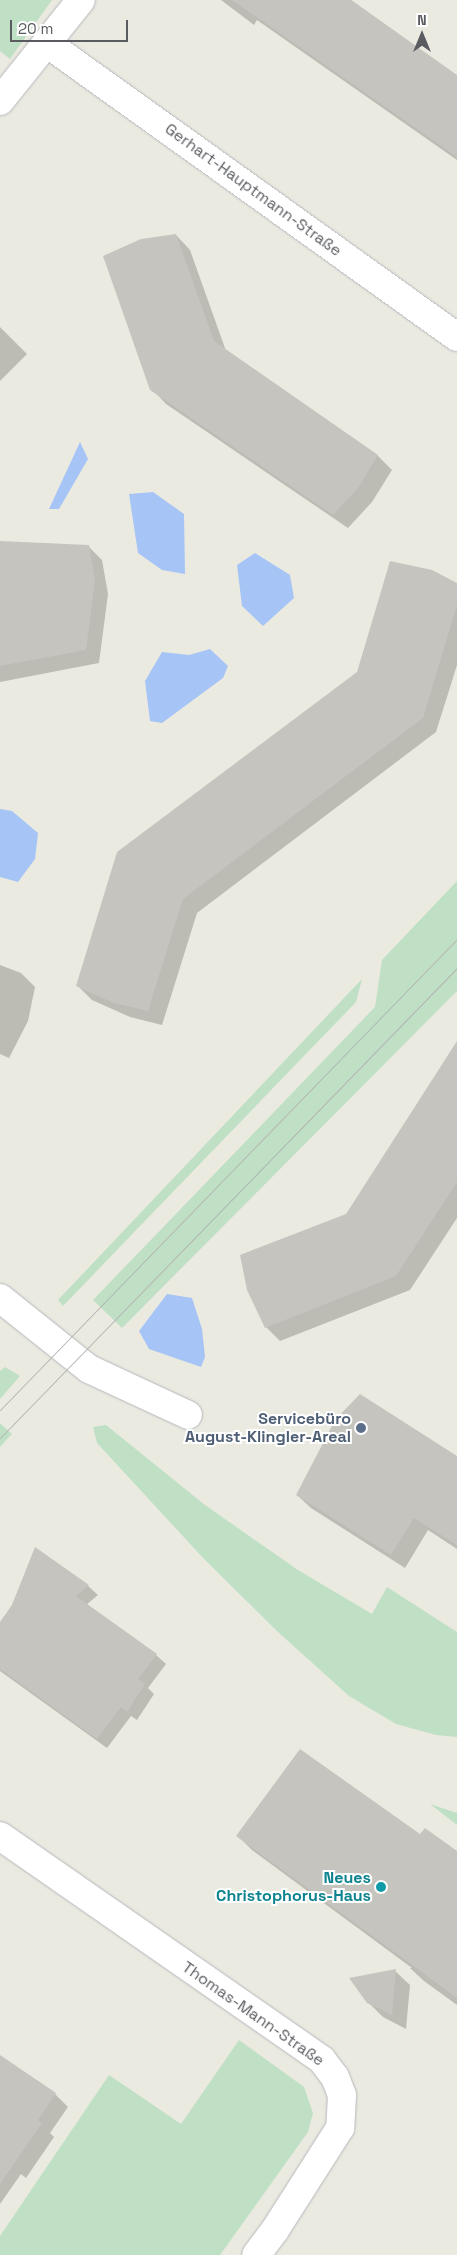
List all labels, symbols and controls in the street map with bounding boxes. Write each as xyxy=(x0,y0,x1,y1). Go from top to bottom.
scale bar xyxy=(12,10,130,42)
north arrow xyxy=(397,10,447,60)
text: N xyxy=(417,11,427,29)
text: 20 m xyxy=(18,19,53,38)
street label: Gerhart-Hauptmann-Straße xyxy=(161,119,345,261)
place label: Servicebüro August-Klingler-Areal xyxy=(185,1409,351,1447)
marker: Servicebüro August-Klingler-Areal xyxy=(355,1422,367,1434)
place label: Neues Christophorus-Haus xyxy=(216,1868,371,1906)
marker: Neues Christophorus-Haus xyxy=(375,1881,387,1893)
street label: Thomas-Mann-Straße xyxy=(178,1958,328,2070)

